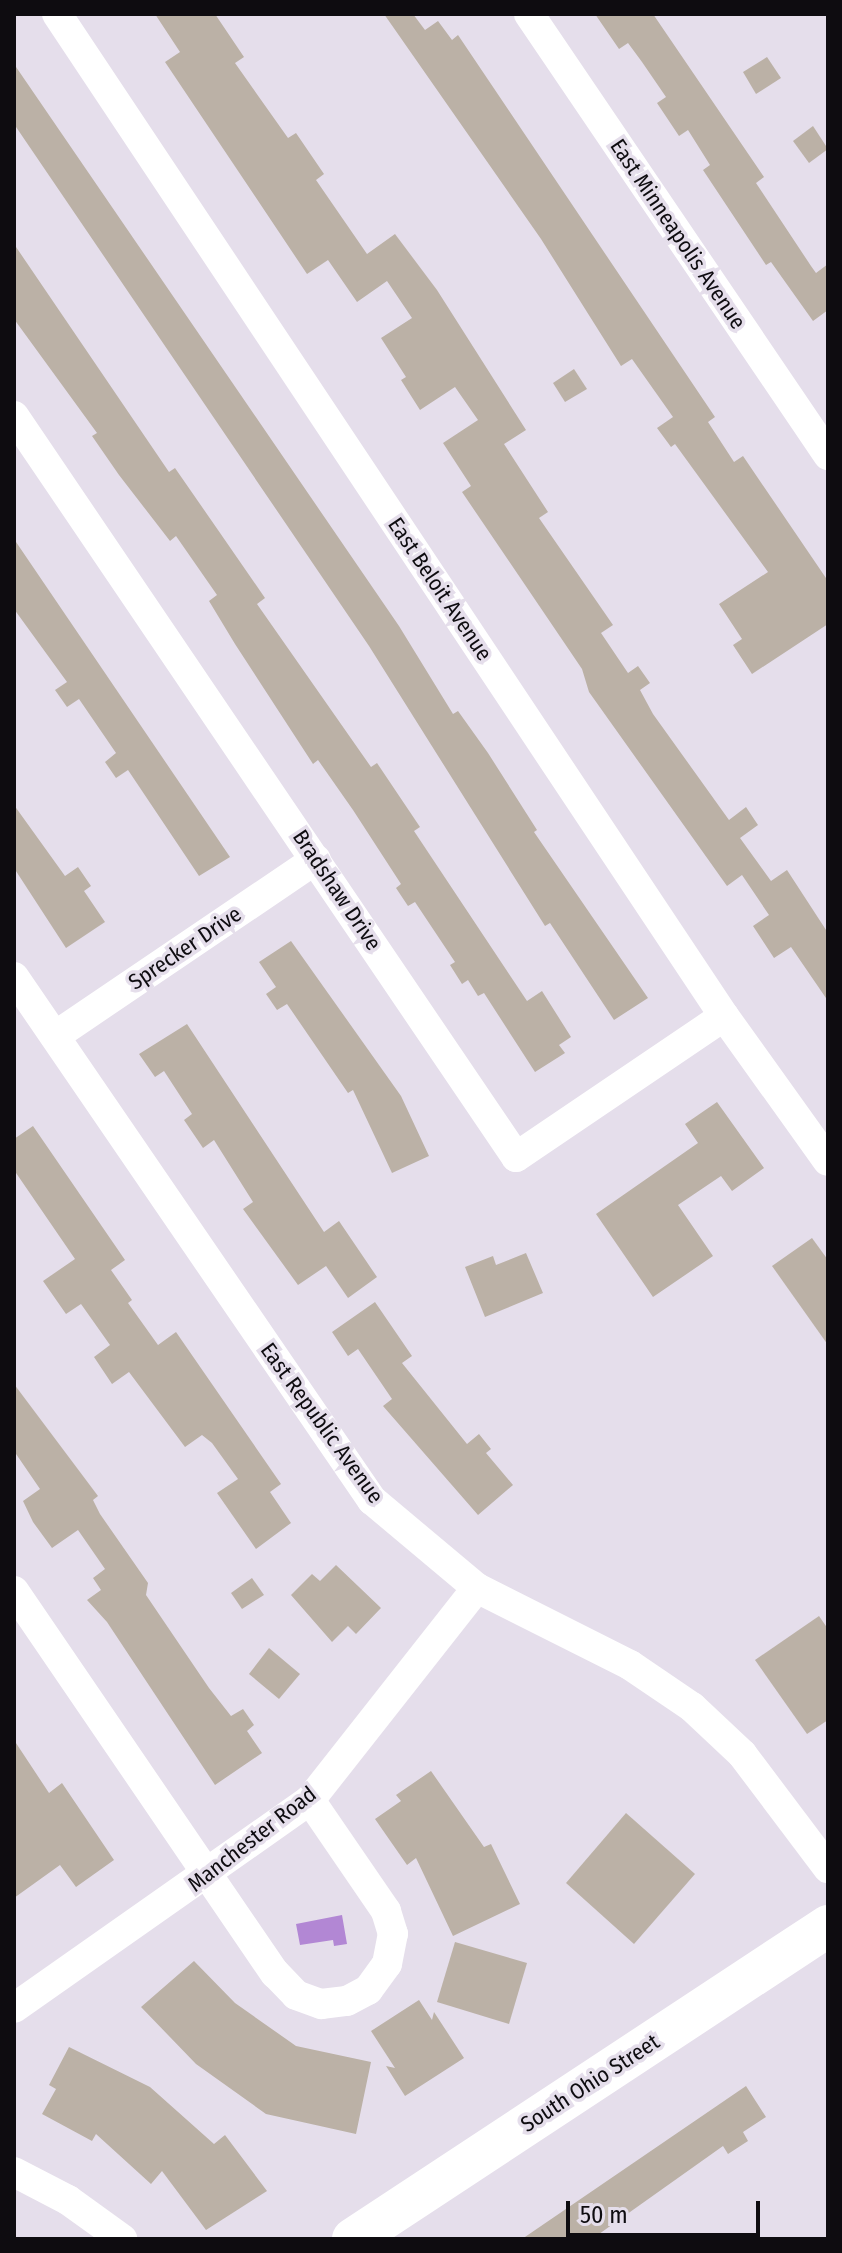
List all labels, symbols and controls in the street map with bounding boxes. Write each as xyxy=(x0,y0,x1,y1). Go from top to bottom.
street label: East Minneapolis Avenue xyxy=(605,134,751,334)
street label: East Beloit Avenue xyxy=(382,513,498,665)
street label: Bradshaw Drive xyxy=(287,825,387,955)
street label: Sprecker Drive xyxy=(124,901,246,995)
street label: East Republic Avenue xyxy=(255,1338,389,1508)
street label: Manchester Road xyxy=(183,1781,321,1897)
street label: South Ohio Street xyxy=(516,2028,664,2138)
scale bar xyxy=(570,2185,764,2235)
text: 50 m xyxy=(580,2201,628,2229)

